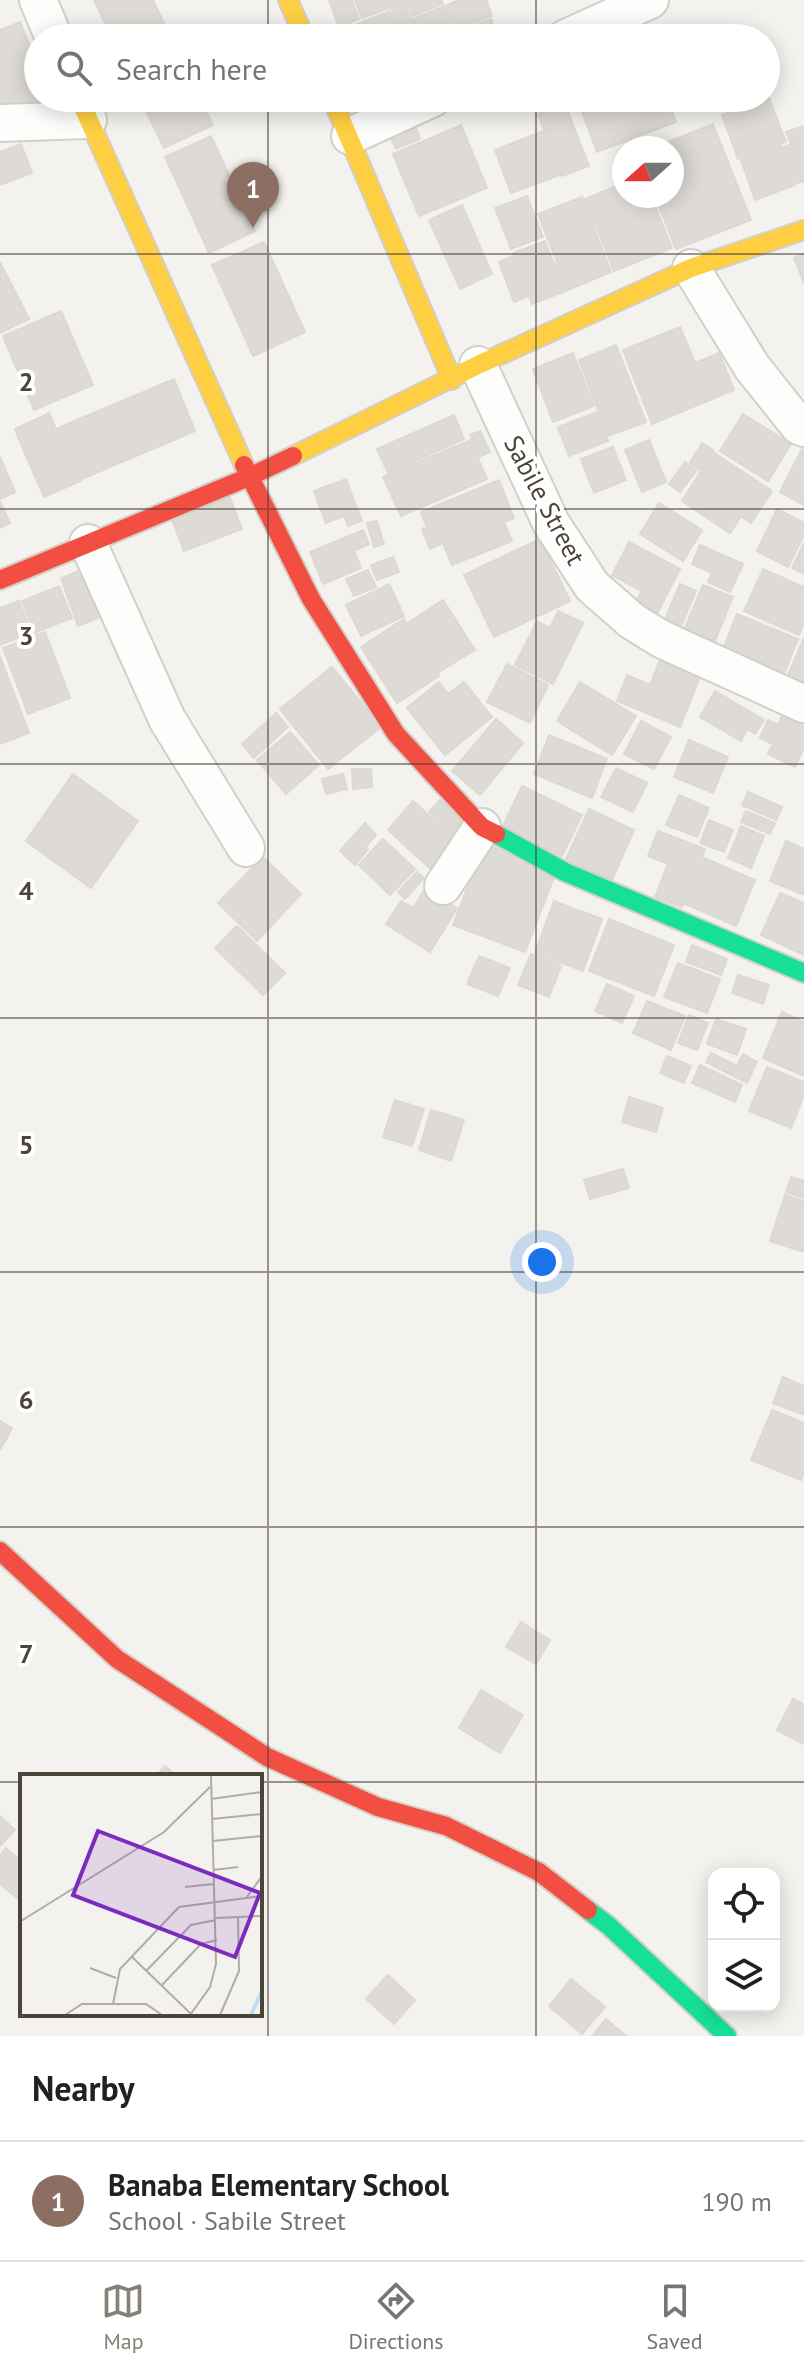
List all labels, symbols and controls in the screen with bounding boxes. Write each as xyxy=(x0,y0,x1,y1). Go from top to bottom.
search box xyxy=(24,24,780,112)
icon: search xyxy=(52,46,96,90)
text: Search here xyxy=(116,49,267,88)
north arrow xyxy=(612,136,684,208)
pin: 1 xyxy=(227,162,279,228)
text: 2 xyxy=(19,365,33,398)
street label: Sabile Street xyxy=(497,430,593,571)
text: 3 xyxy=(19,619,33,652)
text: 4 xyxy=(19,874,34,907)
text: 5 xyxy=(19,1128,33,1161)
your location xyxy=(522,1242,562,1282)
text: 6 xyxy=(19,1383,33,1416)
text: 7 xyxy=(19,1637,33,1670)
inset map xyxy=(20,1774,262,2016)
map controls xyxy=(708,1868,780,2012)
button: locate xyxy=(708,1868,780,1940)
button: layers xyxy=(708,1940,780,2012)
text: Nearby xyxy=(32,2066,134,2110)
text: Banaba Elementary School xyxy=(108,2165,449,2204)
text: 1 xyxy=(51,2185,65,2218)
text: 190 m xyxy=(701,2185,772,2218)
text: School · Sabile Street xyxy=(108,2204,346,2237)
tab: Map xyxy=(101,2279,145,2355)
tab: Directions xyxy=(348,2279,444,2355)
tab: Saved xyxy=(647,2279,702,2355)

